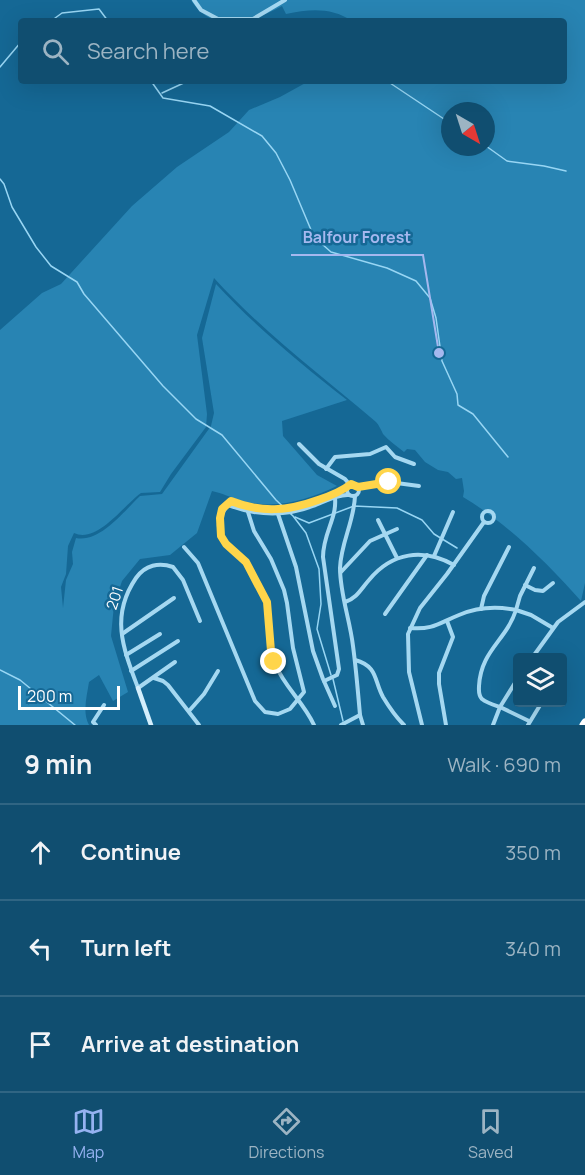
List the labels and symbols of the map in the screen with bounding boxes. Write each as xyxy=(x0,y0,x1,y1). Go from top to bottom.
north arrow xyxy=(441,102,495,156)
callout: Balfour Forest xyxy=(291,221,423,255)
text: Balfour Forest xyxy=(303,226,411,248)
route start xyxy=(375,468,401,494)
street label: 201 xyxy=(101,583,128,612)
route end xyxy=(260,648,286,674)
scale bar xyxy=(18,683,120,710)

